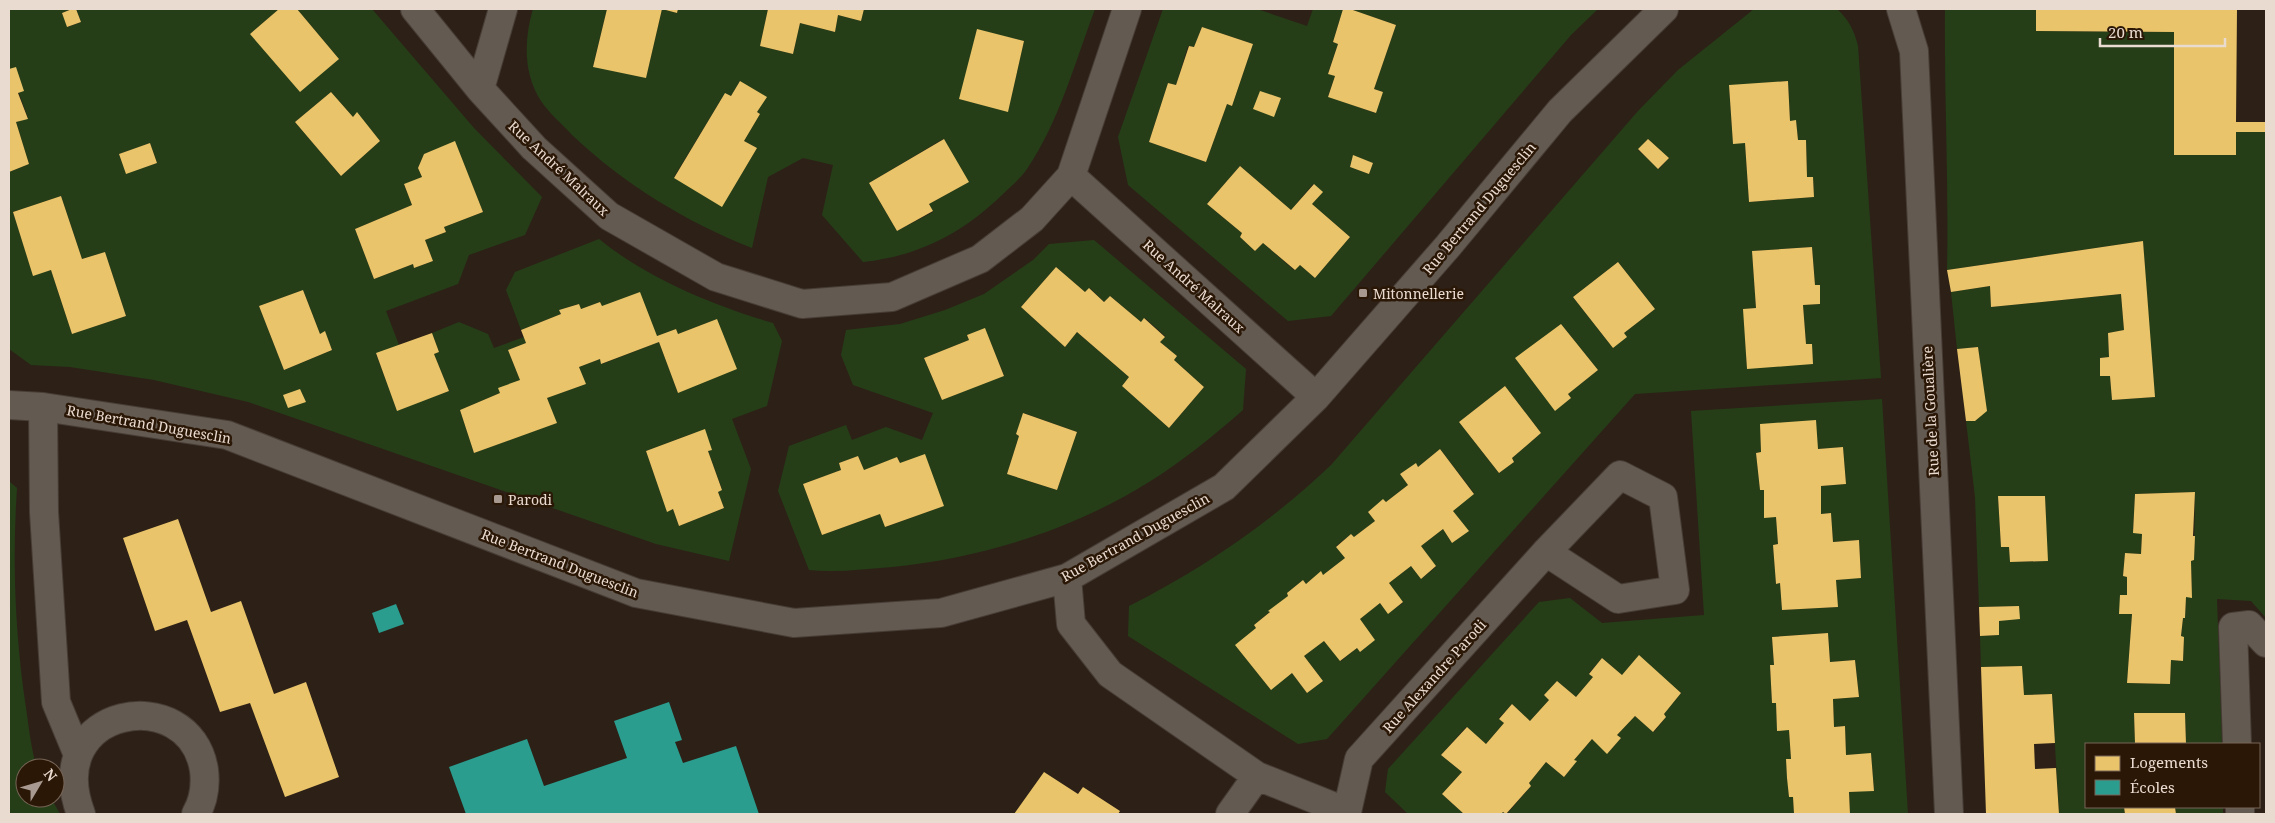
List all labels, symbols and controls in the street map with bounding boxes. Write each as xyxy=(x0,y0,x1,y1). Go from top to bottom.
scale bar xyxy=(2100,15,2225,47)
text: 20 m xyxy=(2108,22,2143,42)
street label: Rue André Malraux xyxy=(505,116,614,220)
street label: Rue Bertrand Duguesclin xyxy=(1418,138,1540,278)
street label: Rue André Malraux xyxy=(1139,235,1250,337)
place label: Mitonnellerie xyxy=(1373,284,1464,303)
marker: Mitonnellerie xyxy=(1357,287,1369,299)
street label: Rue de la Goualière xyxy=(1917,346,1943,476)
street label: Rue Bertrand Duguesclin xyxy=(65,400,233,448)
street label: Rue Bertrand Duguesclin xyxy=(1057,488,1213,586)
place label: Parodi xyxy=(508,490,553,509)
marker: Parodi xyxy=(492,493,504,505)
street label: Rue Bertrand Duguesclin xyxy=(479,524,641,602)
street label: Rue Alexandre Parodi xyxy=(1378,615,1490,737)
legend xyxy=(2085,743,2260,808)
text: Logements xyxy=(2130,752,2208,772)
north arrow xyxy=(15,758,65,808)
text: N xyxy=(40,764,62,785)
text: Écoles xyxy=(2130,777,2175,797)

